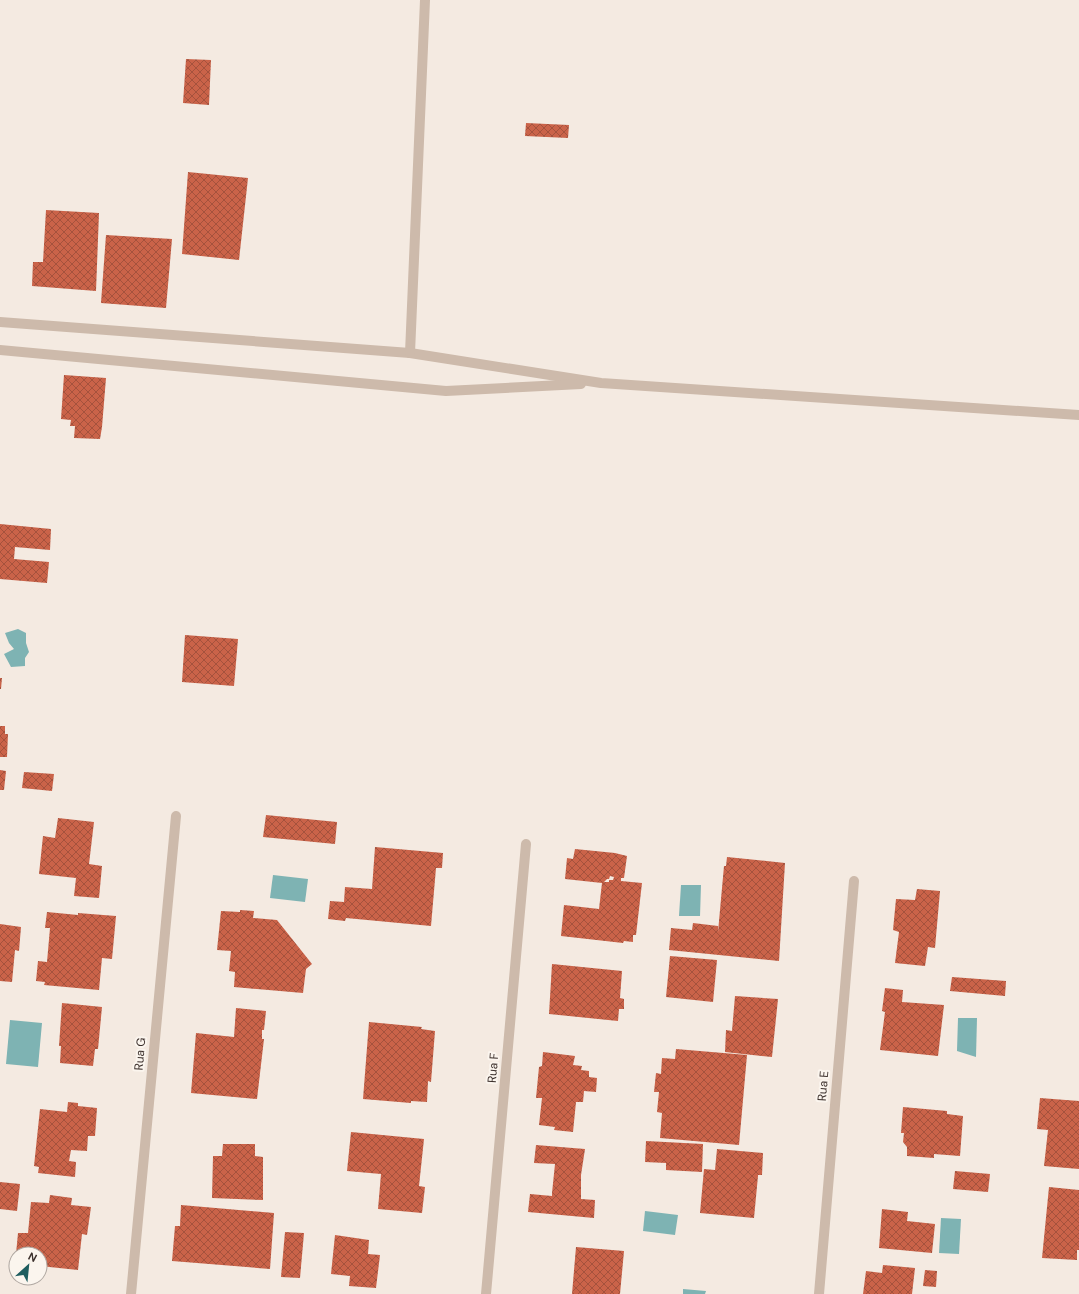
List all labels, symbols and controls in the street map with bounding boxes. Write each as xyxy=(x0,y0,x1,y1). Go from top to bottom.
street label: Rua G xyxy=(131,1037,149,1071)
street label: Rua F xyxy=(484,1052,502,1084)
street label: Rua E xyxy=(814,1070,832,1102)
north arrow xyxy=(8,1246,48,1286)
text: N xyxy=(26,1249,39,1265)

